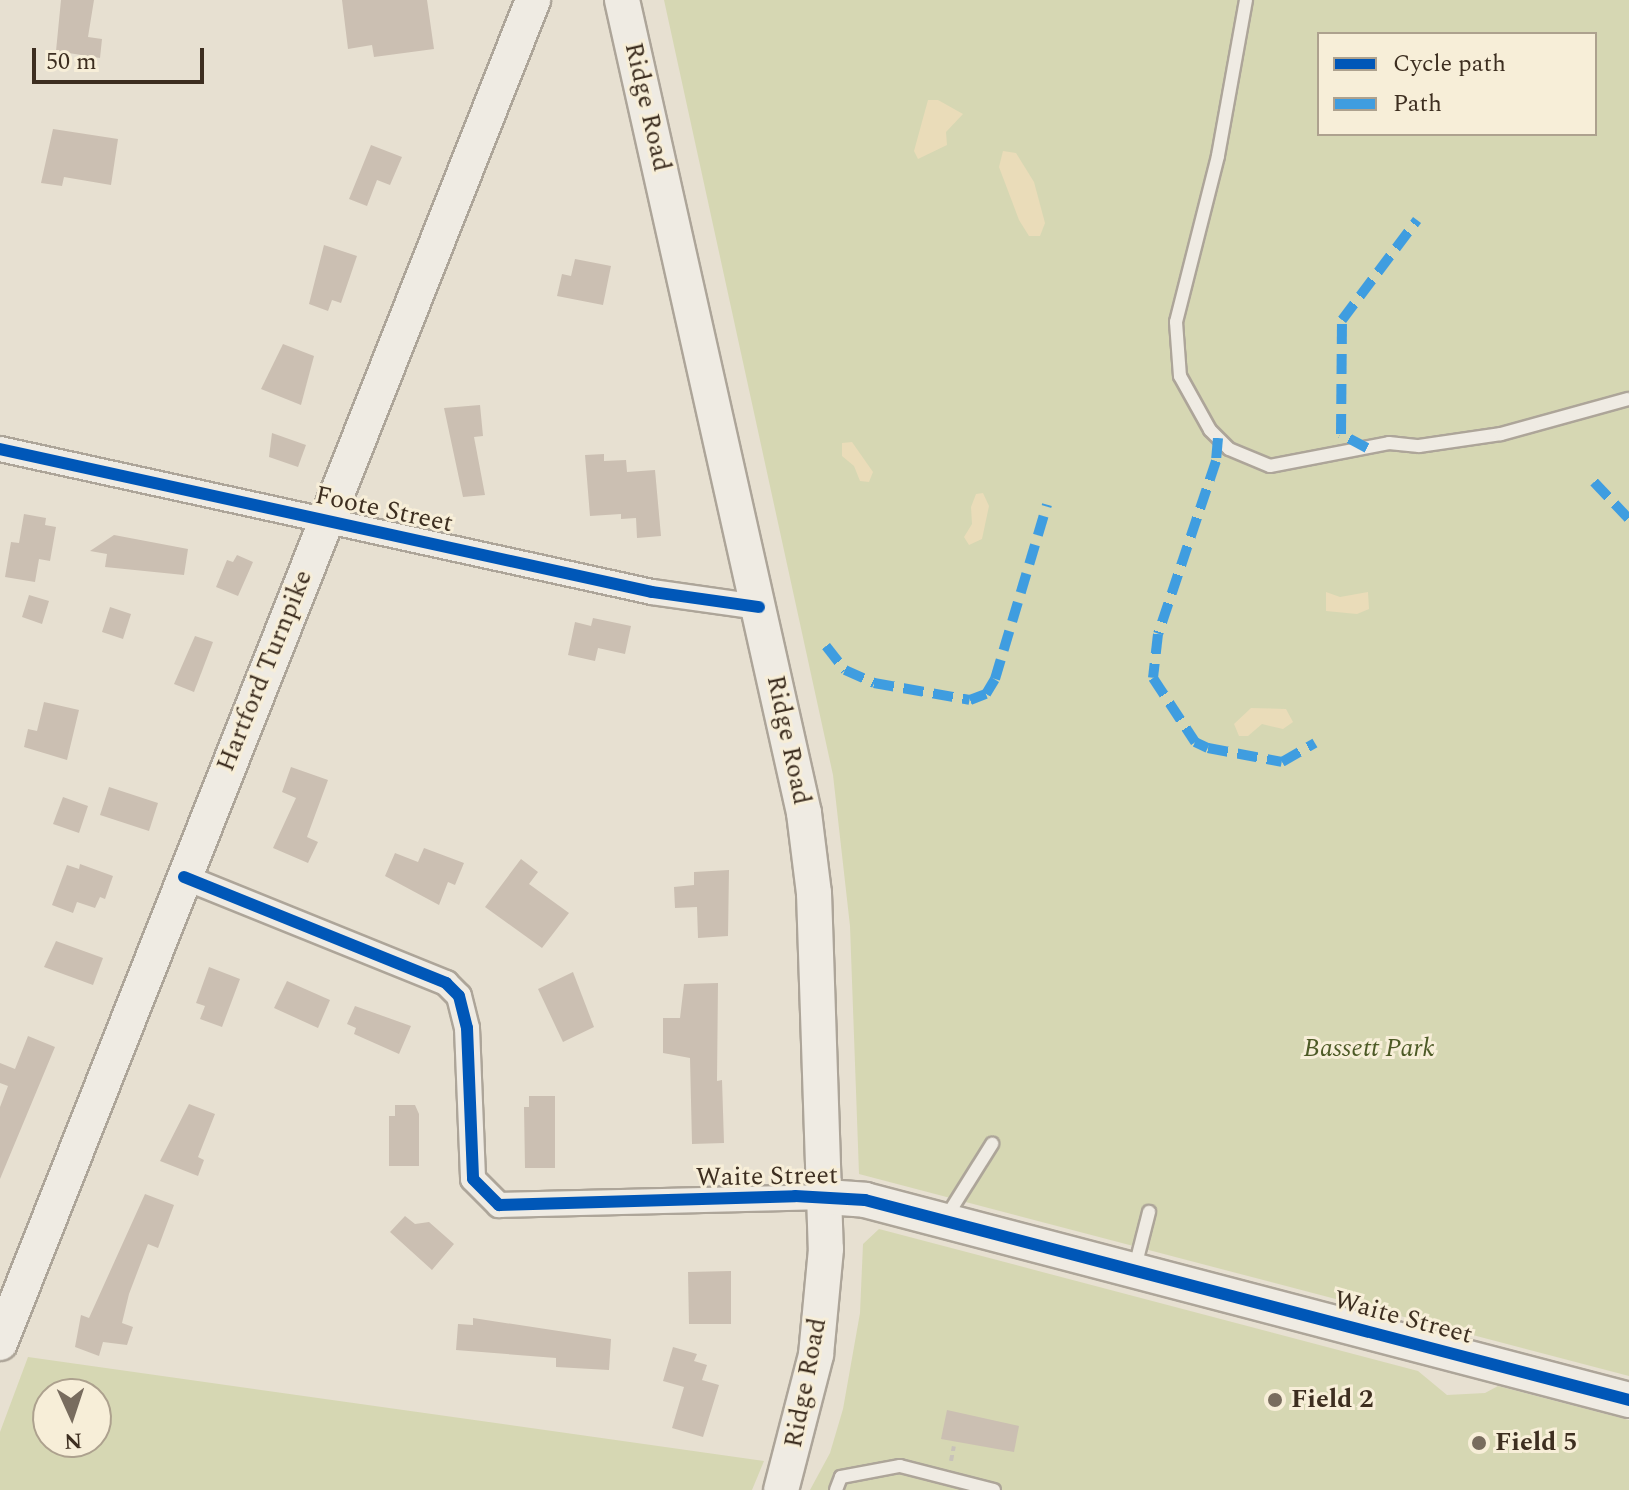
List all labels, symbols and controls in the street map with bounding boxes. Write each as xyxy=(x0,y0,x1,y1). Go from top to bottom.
scale bar xyxy=(36,32,208,82)
legend xyxy=(1317,32,1597,136)
street label: Ridge Road xyxy=(617,39,677,175)
text: 50 m xyxy=(46,44,97,80)
text: Cycle path xyxy=(1393,46,1506,82)
text: Path xyxy=(1393,86,1442,122)
street label: Foote Street xyxy=(312,480,456,540)
street label: Hartford Turnpike xyxy=(210,566,320,776)
street label: Ridge Road xyxy=(759,672,817,808)
park label: Bassett Park xyxy=(1303,1033,1435,1065)
street label: Waite Street xyxy=(696,1160,838,1194)
street label: Waite Street xyxy=(1330,1285,1476,1351)
street label: Ridge Road xyxy=(778,1315,834,1451)
north arrow xyxy=(32,1378,112,1458)
place label: Field 2 xyxy=(1291,1384,1374,1416)
marker: Field 2 xyxy=(1266,1391,1284,1409)
text: N xyxy=(63,1424,83,1457)
place label: Field 5 xyxy=(1495,1427,1578,1459)
marker: Field 5 xyxy=(1470,1434,1488,1452)

